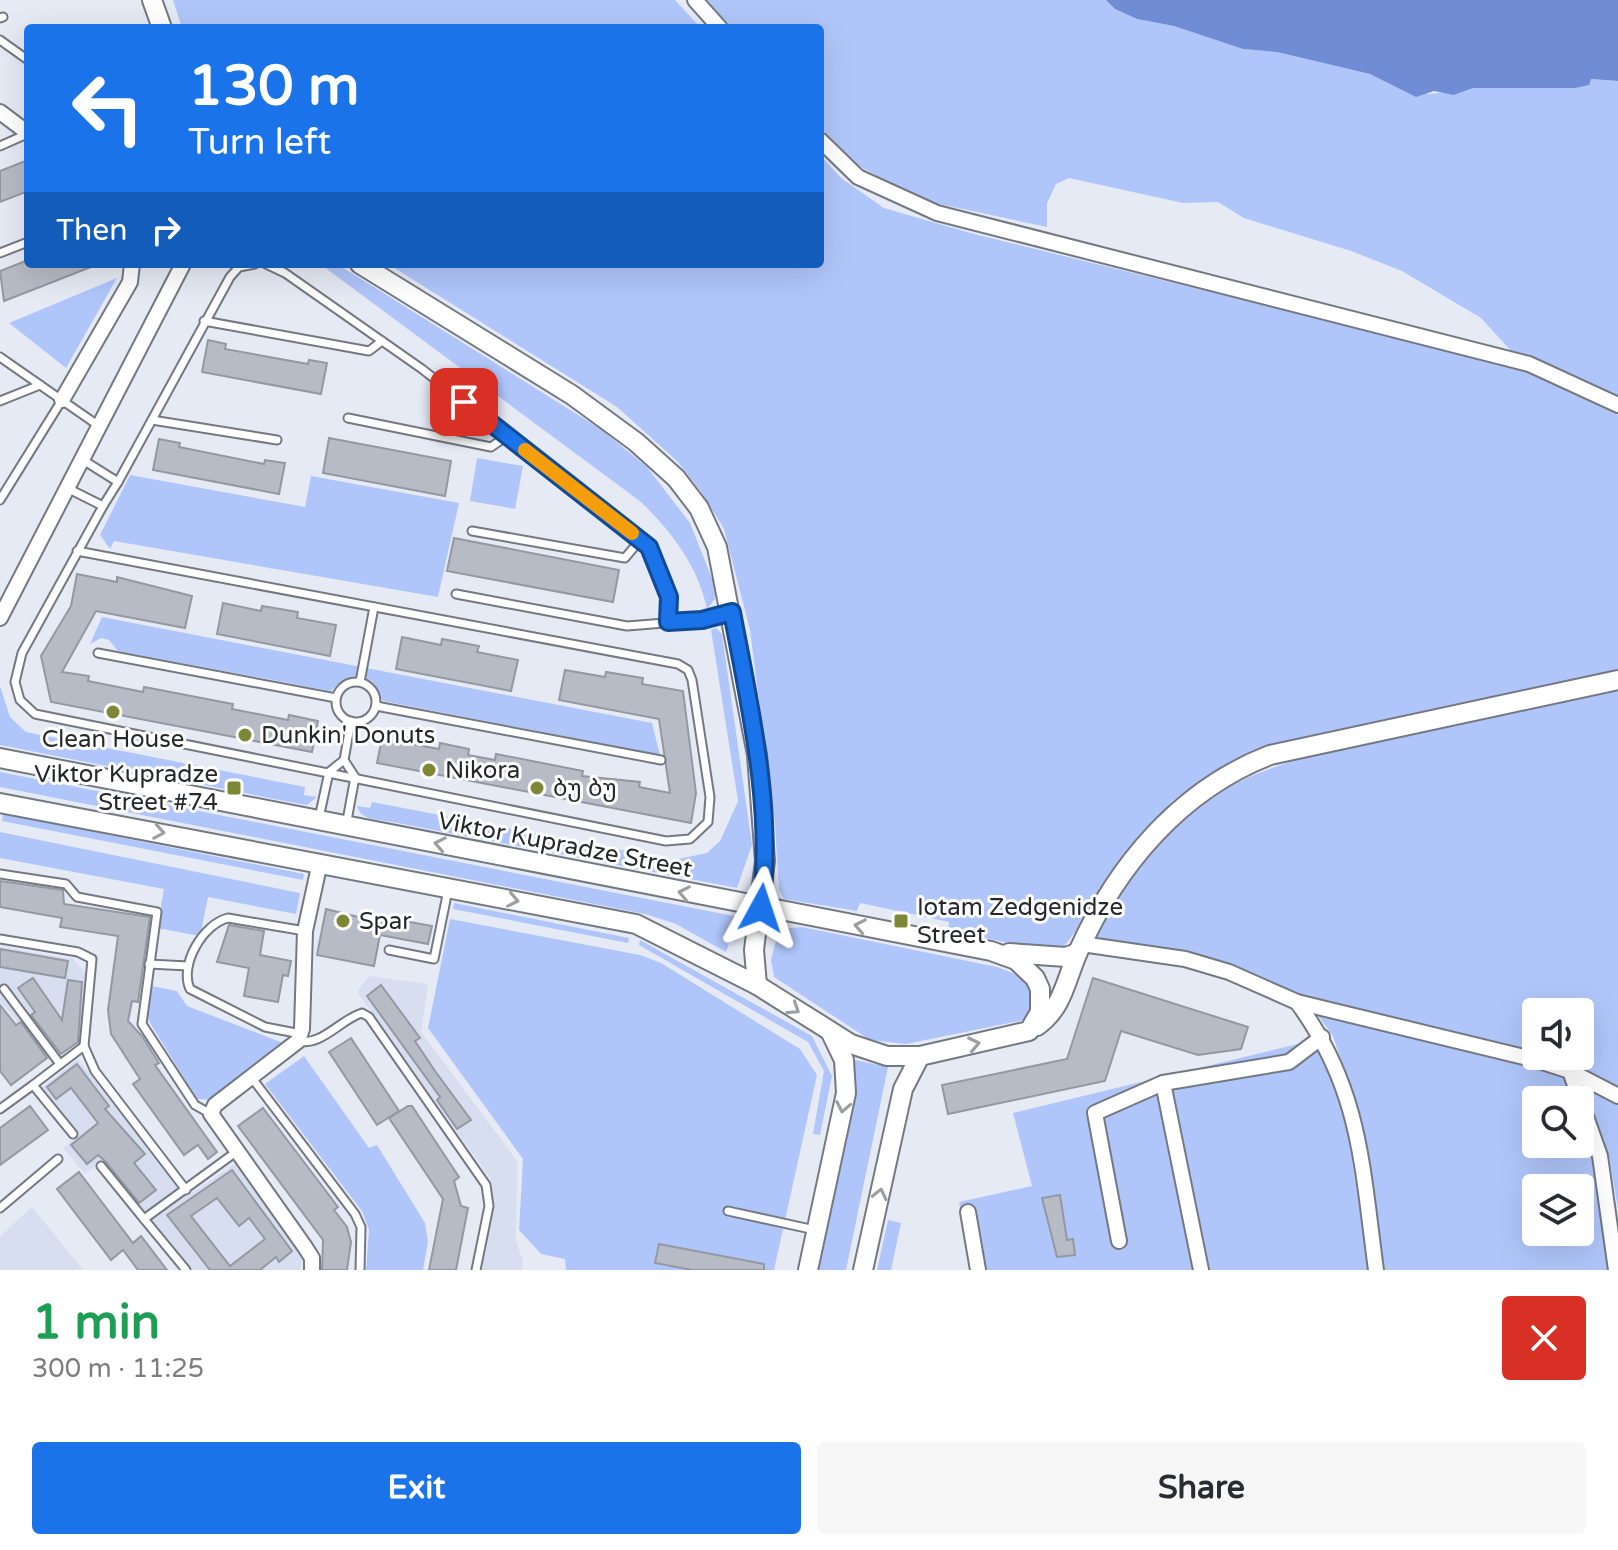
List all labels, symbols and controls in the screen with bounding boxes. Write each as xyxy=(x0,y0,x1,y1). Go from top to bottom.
text: 130 m xyxy=(188,53,359,120)
icon: left xyxy=(56,56,160,160)
text: Turn left xyxy=(188,121,331,164)
icon: right xyxy=(144,208,188,252)
text: Then xyxy=(56,212,128,249)
pin xyxy=(430,368,498,436)
icon: arrive xyxy=(442,380,486,424)
marker: Clean House xyxy=(104,703,122,721)
place label: Dunkin' Donuts xyxy=(261,721,435,750)
place label: Clean House xyxy=(42,725,184,754)
marker: Dunkin' Donuts xyxy=(236,726,254,744)
place label: Nikora xyxy=(445,756,520,785)
place label: Viktor Kupradze Street #74 xyxy=(34,760,218,817)
marker: Nikora xyxy=(420,761,438,779)
place label: ბუ ბუ xyxy=(553,774,617,803)
marker: Viktor Kupradze Street #74 xyxy=(225,779,243,797)
marker: ბუ ბუ xyxy=(528,779,546,797)
street label: Viktor Kupradze Street xyxy=(435,806,695,884)
one-way arrow xyxy=(153,822,166,839)
one-way arrow xyxy=(433,837,447,854)
position arrow xyxy=(719,866,803,950)
one-way arrow xyxy=(678,886,691,903)
one-way arrow xyxy=(506,891,520,908)
place label: Iotam Zedgenidze Street xyxy=(917,893,1123,950)
place label: Spar xyxy=(359,907,412,936)
marker: Spar xyxy=(334,912,352,930)
marker: Iotam Zedgenidze Street xyxy=(892,912,910,930)
one-way arrow xyxy=(853,919,867,936)
map controls xyxy=(1522,998,1594,1246)
button: sound xyxy=(1522,998,1594,1070)
one-way arrow xyxy=(785,999,800,1014)
one-way arrow xyxy=(967,1036,981,1053)
button: search xyxy=(1522,1086,1594,1158)
one-way arrow xyxy=(835,1101,852,1114)
button: layers xyxy=(1522,1174,1594,1246)
one-way arrow xyxy=(871,1188,888,1201)
text: 1 min xyxy=(32,1294,160,1352)
button: close xyxy=(1502,1296,1586,1380)
text: 300 m · 11:25 xyxy=(32,1353,204,1384)
button: Exit xyxy=(32,1442,801,1534)
button: Share xyxy=(817,1442,1586,1534)

